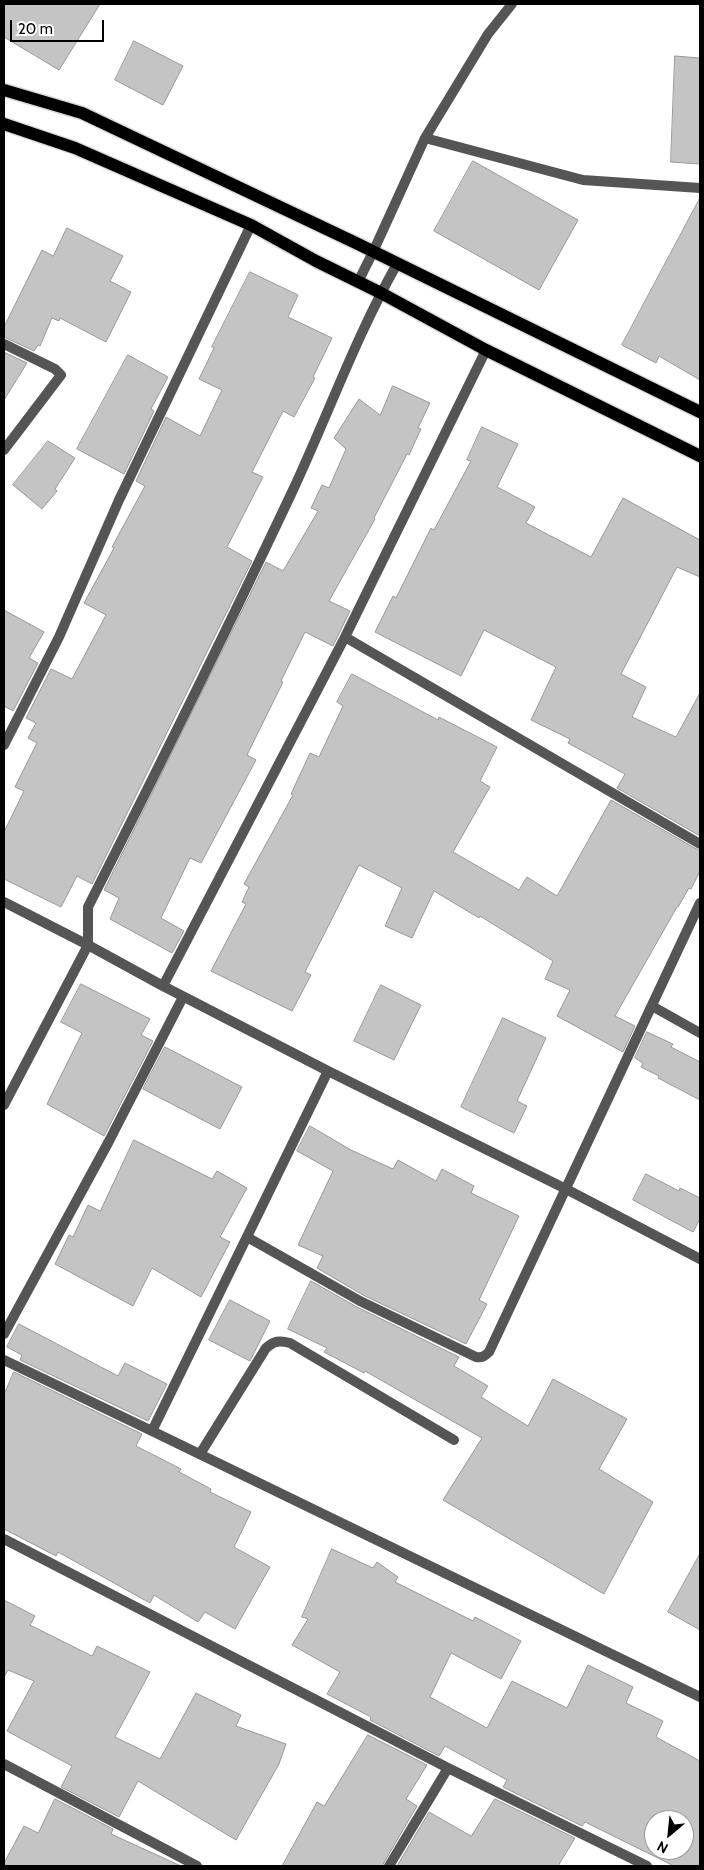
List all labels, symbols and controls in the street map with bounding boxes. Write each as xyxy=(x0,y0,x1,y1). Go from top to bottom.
scale bar xyxy=(12,10,106,42)
text: 20 m xyxy=(18,20,53,38)
north arrow xyxy=(644,1810,694,1860)
text: N xyxy=(654,1837,671,1858)

